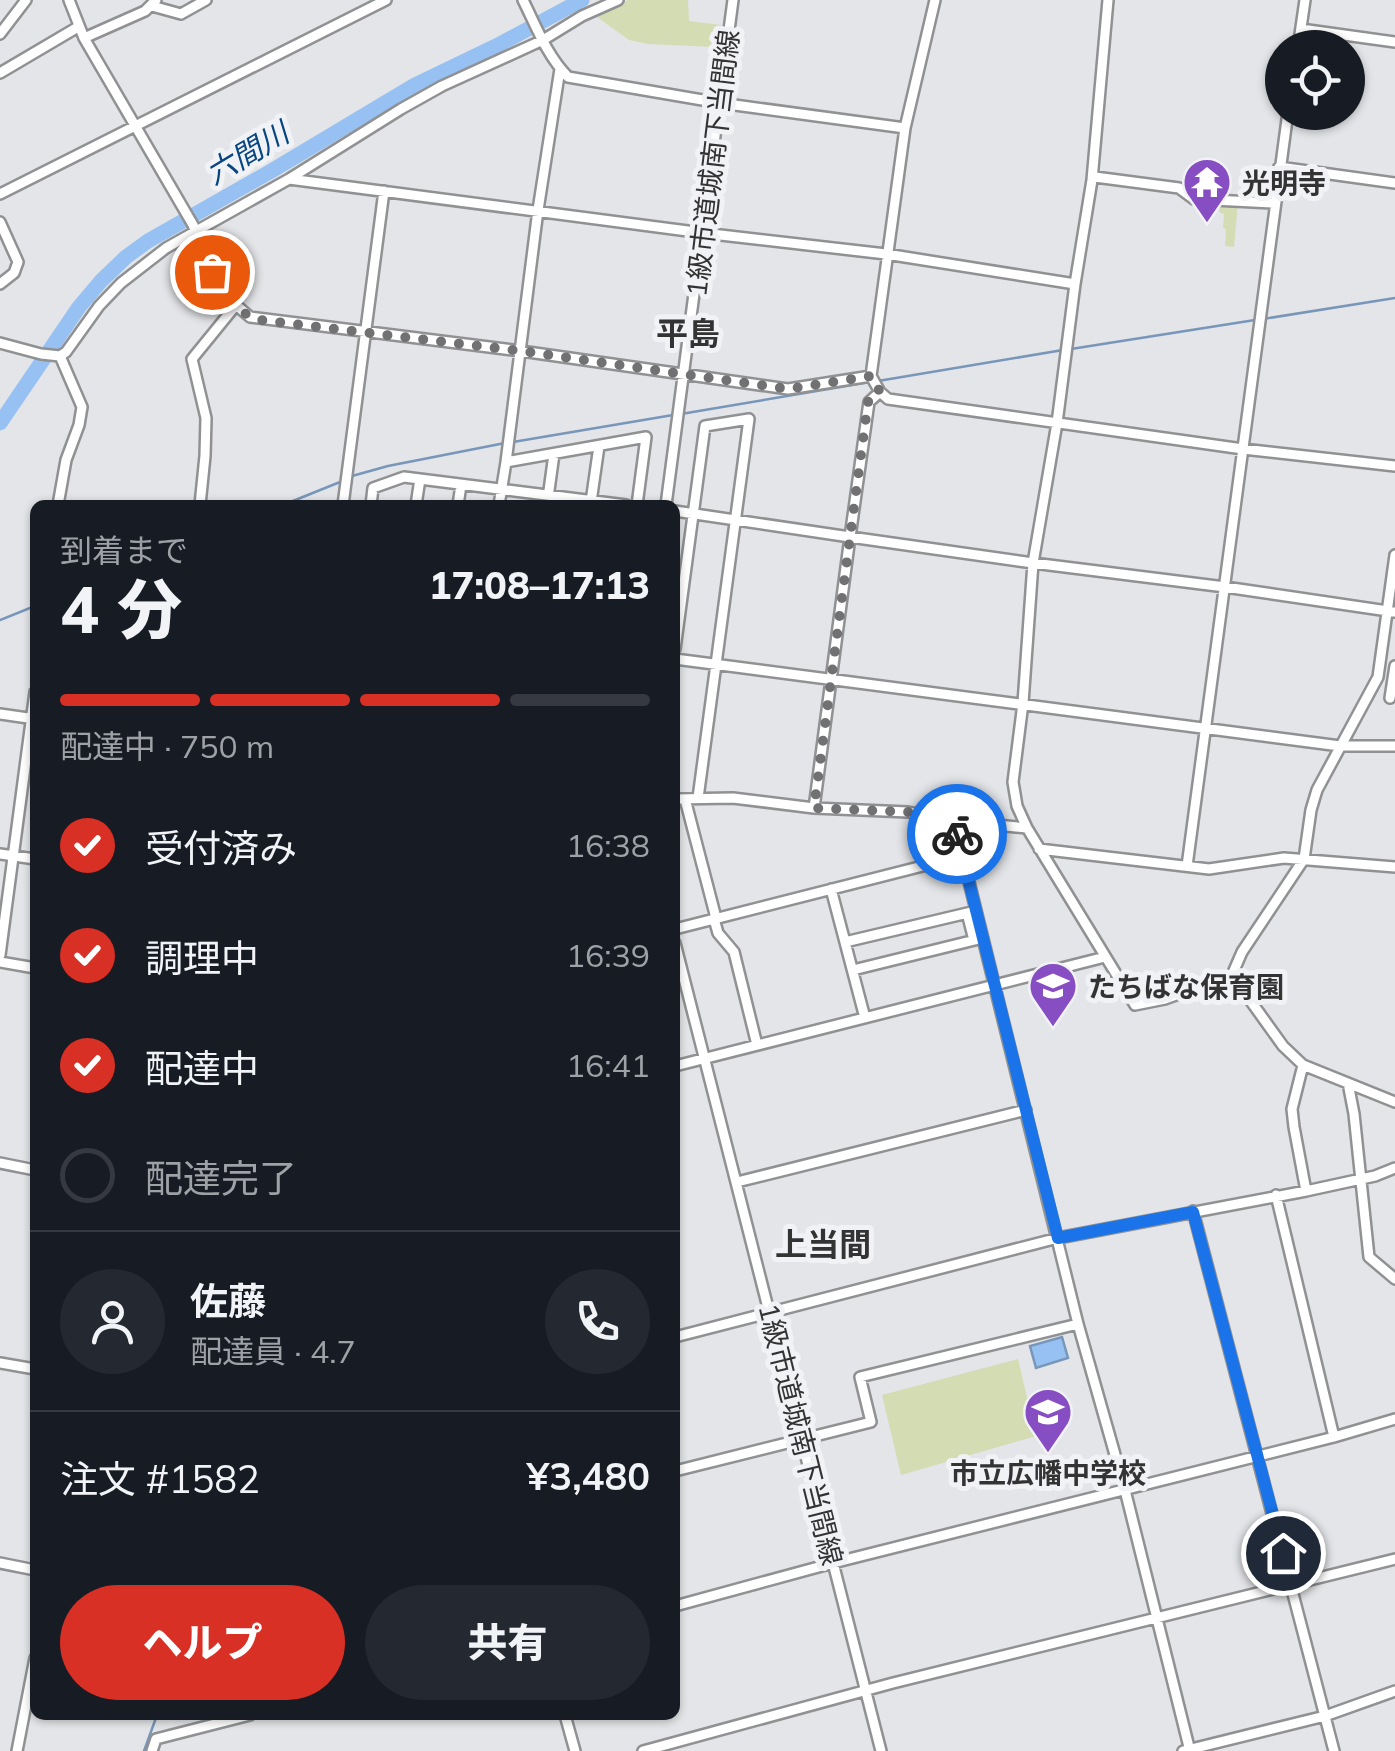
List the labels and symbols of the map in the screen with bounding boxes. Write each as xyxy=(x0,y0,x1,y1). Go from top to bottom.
street label: 1級市道城南下当間線 xyxy=(678,27,746,299)
water label: 六間川 xyxy=(199,112,298,192)
temple icon: 光明寺 xyxy=(1181,156,1233,224)
place label: 光明寺 xyxy=(1242,165,1326,200)
pin xyxy=(170,230,255,315)
district label: 平島 xyxy=(656,313,720,353)
courier xyxy=(907,784,1007,884)
school or university icon: たちばな保育園 xyxy=(1027,960,1079,1028)
place label: たちばな保育園 xyxy=(1088,969,1284,1004)
district label: 上当間 xyxy=(775,1224,871,1264)
street label: 1級市道城南下当間線 xyxy=(752,1299,850,1569)
school or university icon: 市立広幡中学校 xyxy=(1022,1386,1074,1454)
place label: 市立広幡中学校 xyxy=(950,1455,1146,1490)
pin xyxy=(1241,1511,1326,1596)

